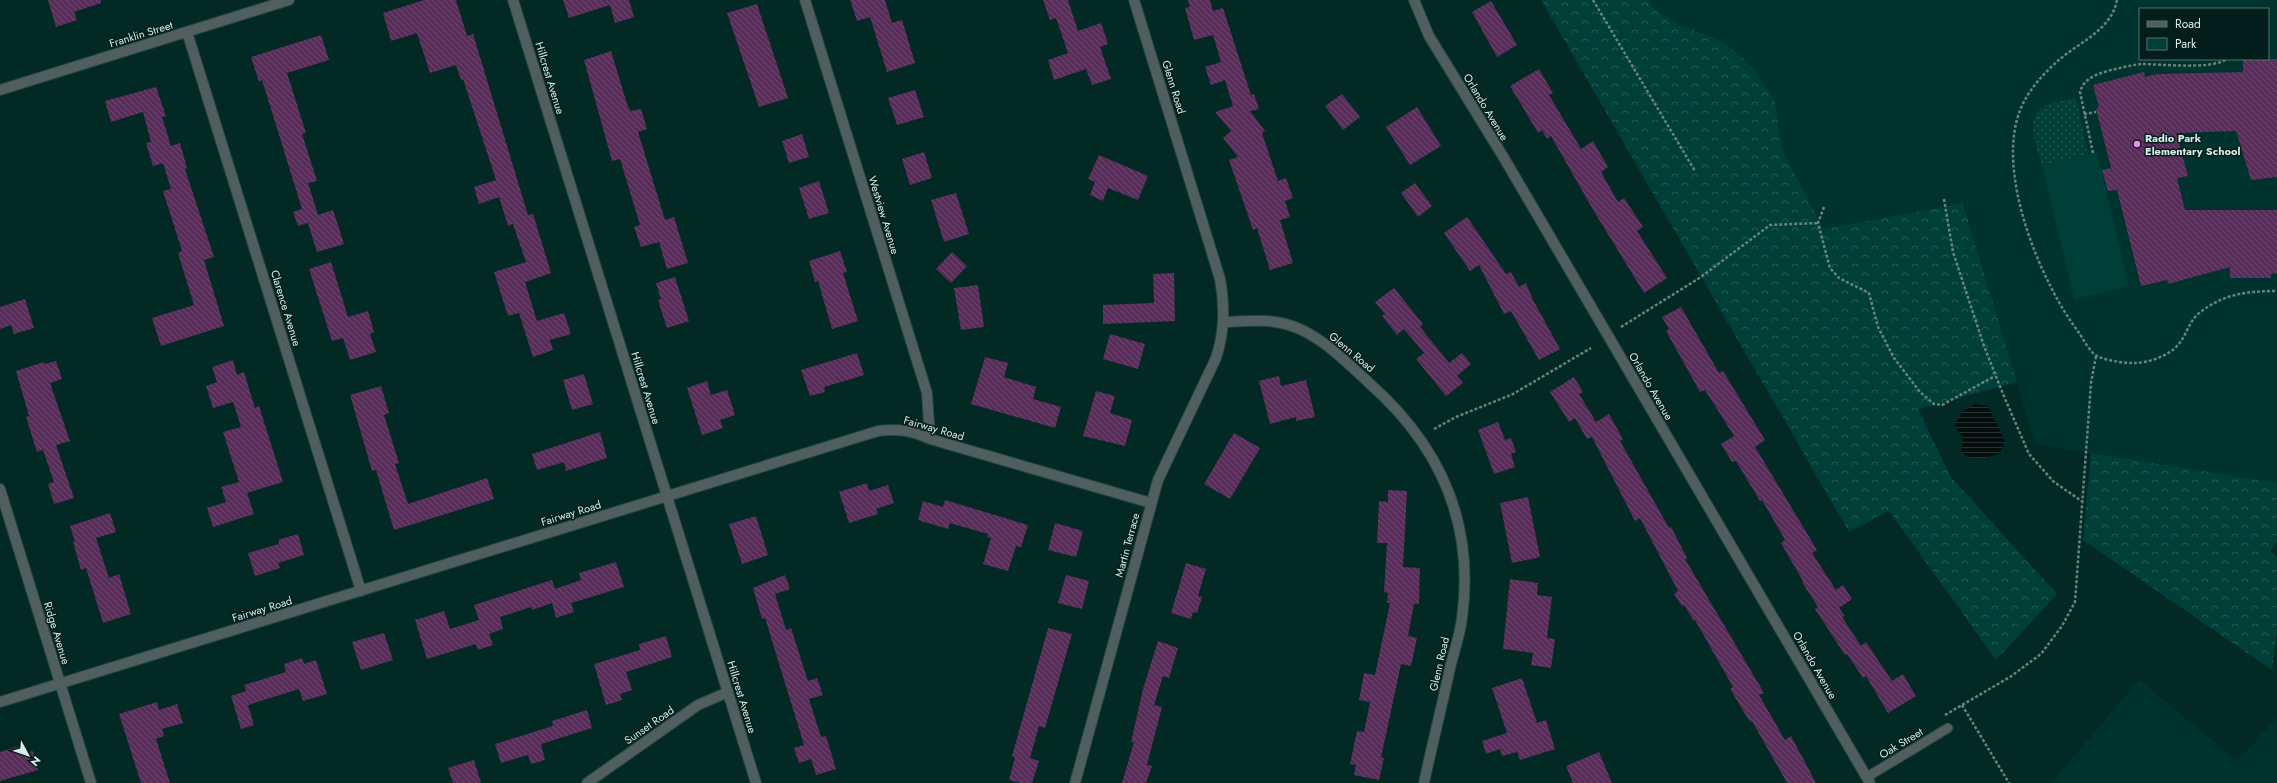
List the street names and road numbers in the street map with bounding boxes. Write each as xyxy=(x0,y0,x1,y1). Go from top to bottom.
street label: Franklin Street xyxy=(107,17,175,51)
street label: Hillcrest Avenue xyxy=(531,40,569,116)
street label: Glenn Road xyxy=(1158,58,1190,116)
street label: Orlando Avenue xyxy=(1460,70,1513,144)
street label: Westview Avenue xyxy=(865,174,904,256)
street label: Clarence Avenue xyxy=(267,268,305,348)
street label: Glenn Road xyxy=(1326,328,1378,376)
street label: Orlando Avenue xyxy=(1625,349,1677,423)
street label: Hillcrest Avenue xyxy=(627,350,665,426)
street label: Fairway Road xyxy=(902,412,966,444)
street label: Fairway Road xyxy=(539,496,603,530)
street label: Martin Terrace xyxy=(1111,511,1143,579)
street label: Fairway Road xyxy=(230,592,294,626)
street label: Ridge Avenue xyxy=(40,600,74,667)
street label: Orlando Avenue xyxy=(1789,628,1841,702)
street label: Glenn Road xyxy=(1425,635,1453,693)
street label: Hillcrest Avenue xyxy=(723,659,761,735)
street label: Sunset Road xyxy=(621,702,677,748)
street label: Oak Street xyxy=(1876,724,1926,762)

